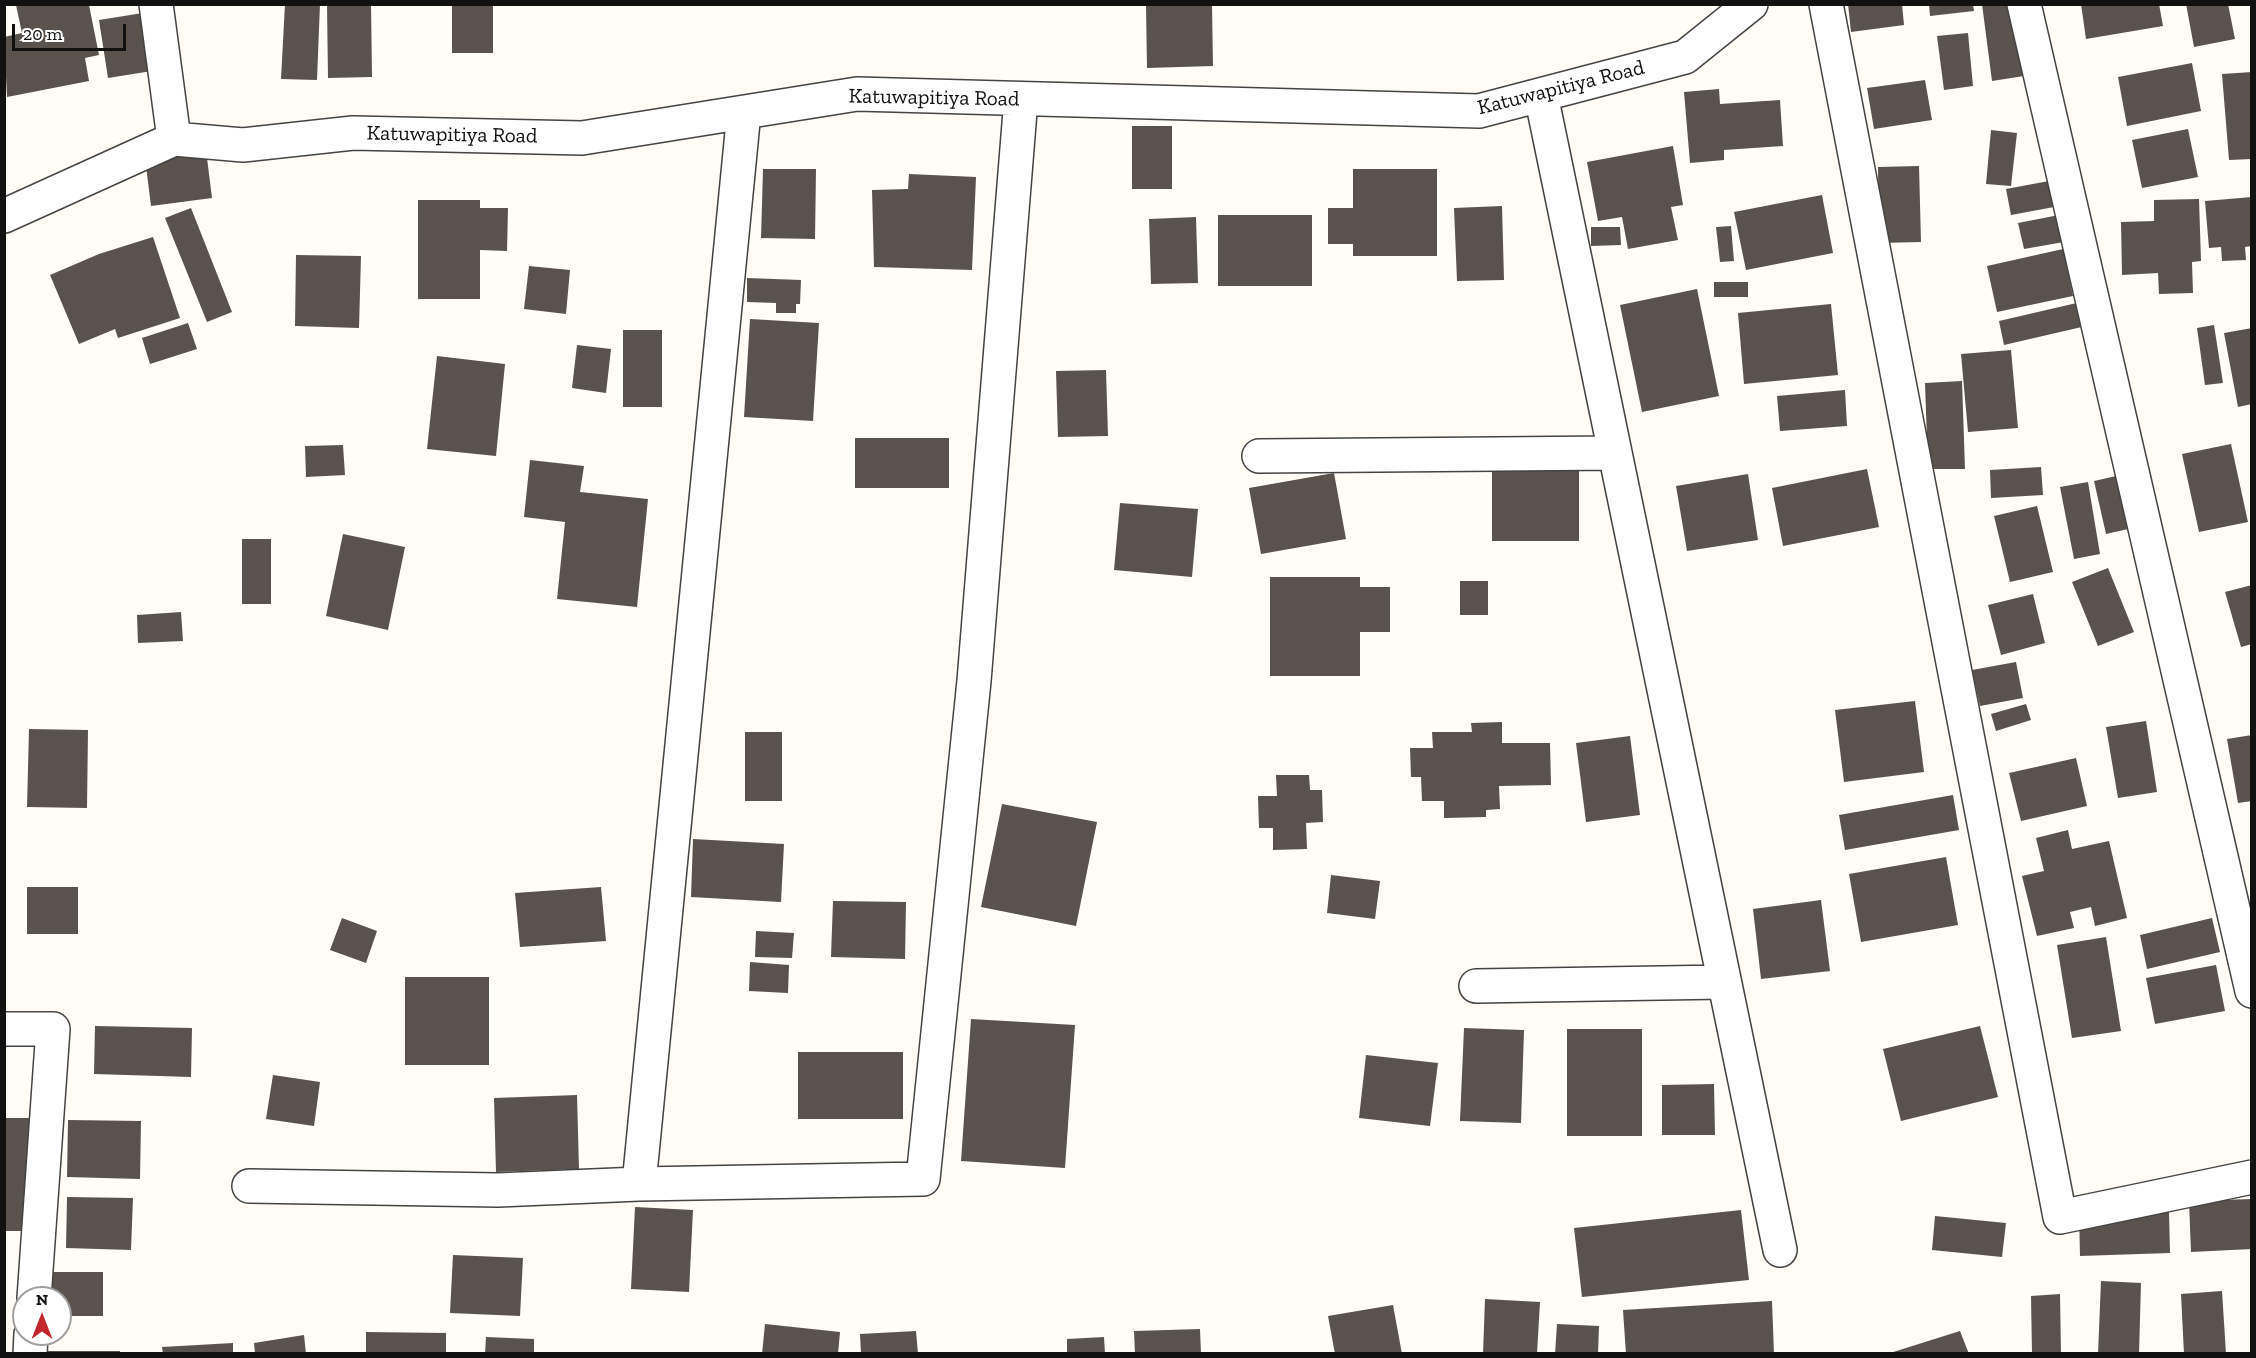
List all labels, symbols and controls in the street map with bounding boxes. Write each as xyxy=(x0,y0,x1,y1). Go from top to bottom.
scale bar xyxy=(15,12,129,50)
text: 20 m xyxy=(23,23,62,45)
street label: Katuwapitiya Road xyxy=(1475,55,1647,121)
street label: Katuwapitiya Road xyxy=(848,84,1020,112)
street label: Katuwapitiya Road xyxy=(366,121,538,149)
north arrow xyxy=(12,1286,72,1346)
text: N xyxy=(36,1290,48,1309)

